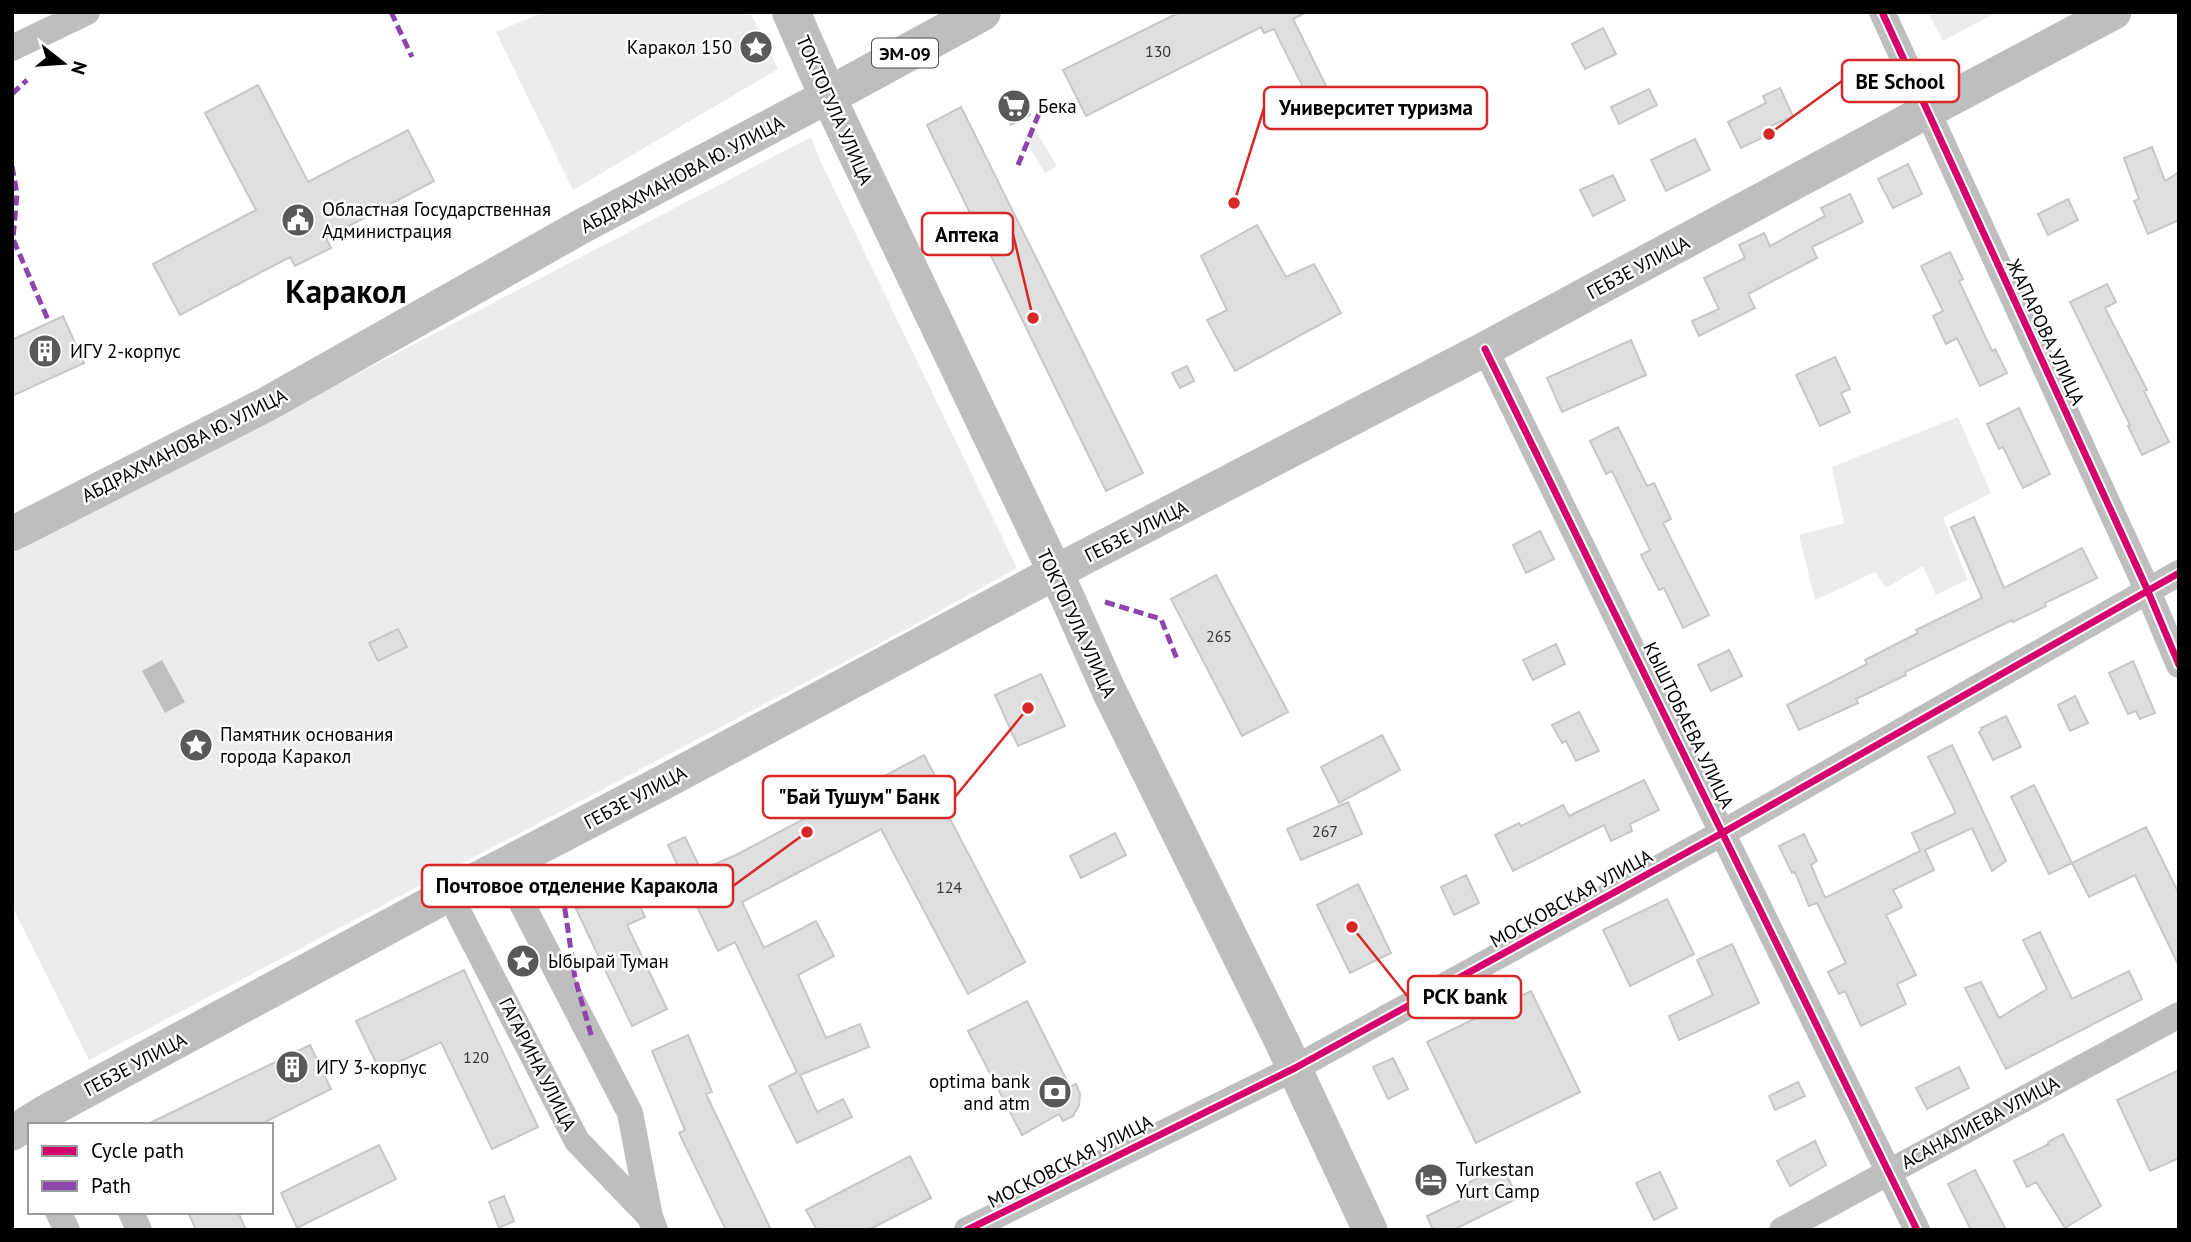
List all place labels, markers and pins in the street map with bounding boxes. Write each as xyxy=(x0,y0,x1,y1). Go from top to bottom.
place icon: Каракол 150 xyxy=(737,28,775,66)
place label: Каракол 150 xyxy=(627,35,732,59)
callout: BE School xyxy=(1842,60,1959,102)
supermarket icon: Бека xyxy=(995,87,1033,125)
callout: Университет туризма xyxy=(1264,87,1487,129)
place label: Бека xyxy=(1038,94,1077,118)
place label: Областная Государственная Администрация xyxy=(322,197,551,243)
public building icon: Областная Государственная Администрация xyxy=(279,201,317,239)
callout: Аптека xyxy=(922,213,1013,255)
building icon: ИГУ 2-корпус xyxy=(26,332,64,370)
place label: ИГУ 2-корпус xyxy=(70,339,181,363)
place label: Памятник основания города Каракол xyxy=(220,722,393,768)
place icon: Памятник основания города Каракол xyxy=(177,726,215,764)
callout: "Бай Тушум" Банк xyxy=(763,776,955,818)
callout: Почтовое отделение Каракола xyxy=(422,865,733,907)
place icon: Ыбырай Туман xyxy=(504,942,542,980)
place label: Ыбырай Туман xyxy=(548,949,669,973)
callout: PCK bank xyxy=(1408,976,1521,1018)
building icon: ИГУ 3-корпус xyxy=(273,1048,311,1086)
place label: ИГУ 3-корпус xyxy=(316,1055,427,1079)
place label: optima bank and atm xyxy=(929,1069,1030,1115)
bank icon: optima bank and atm xyxy=(1036,1073,1074,1111)
place label: Turkestan Yurt Camp xyxy=(1456,1157,1540,1203)
hotel icon: Turkestan Yurt Camp xyxy=(1412,1161,1450,1199)

